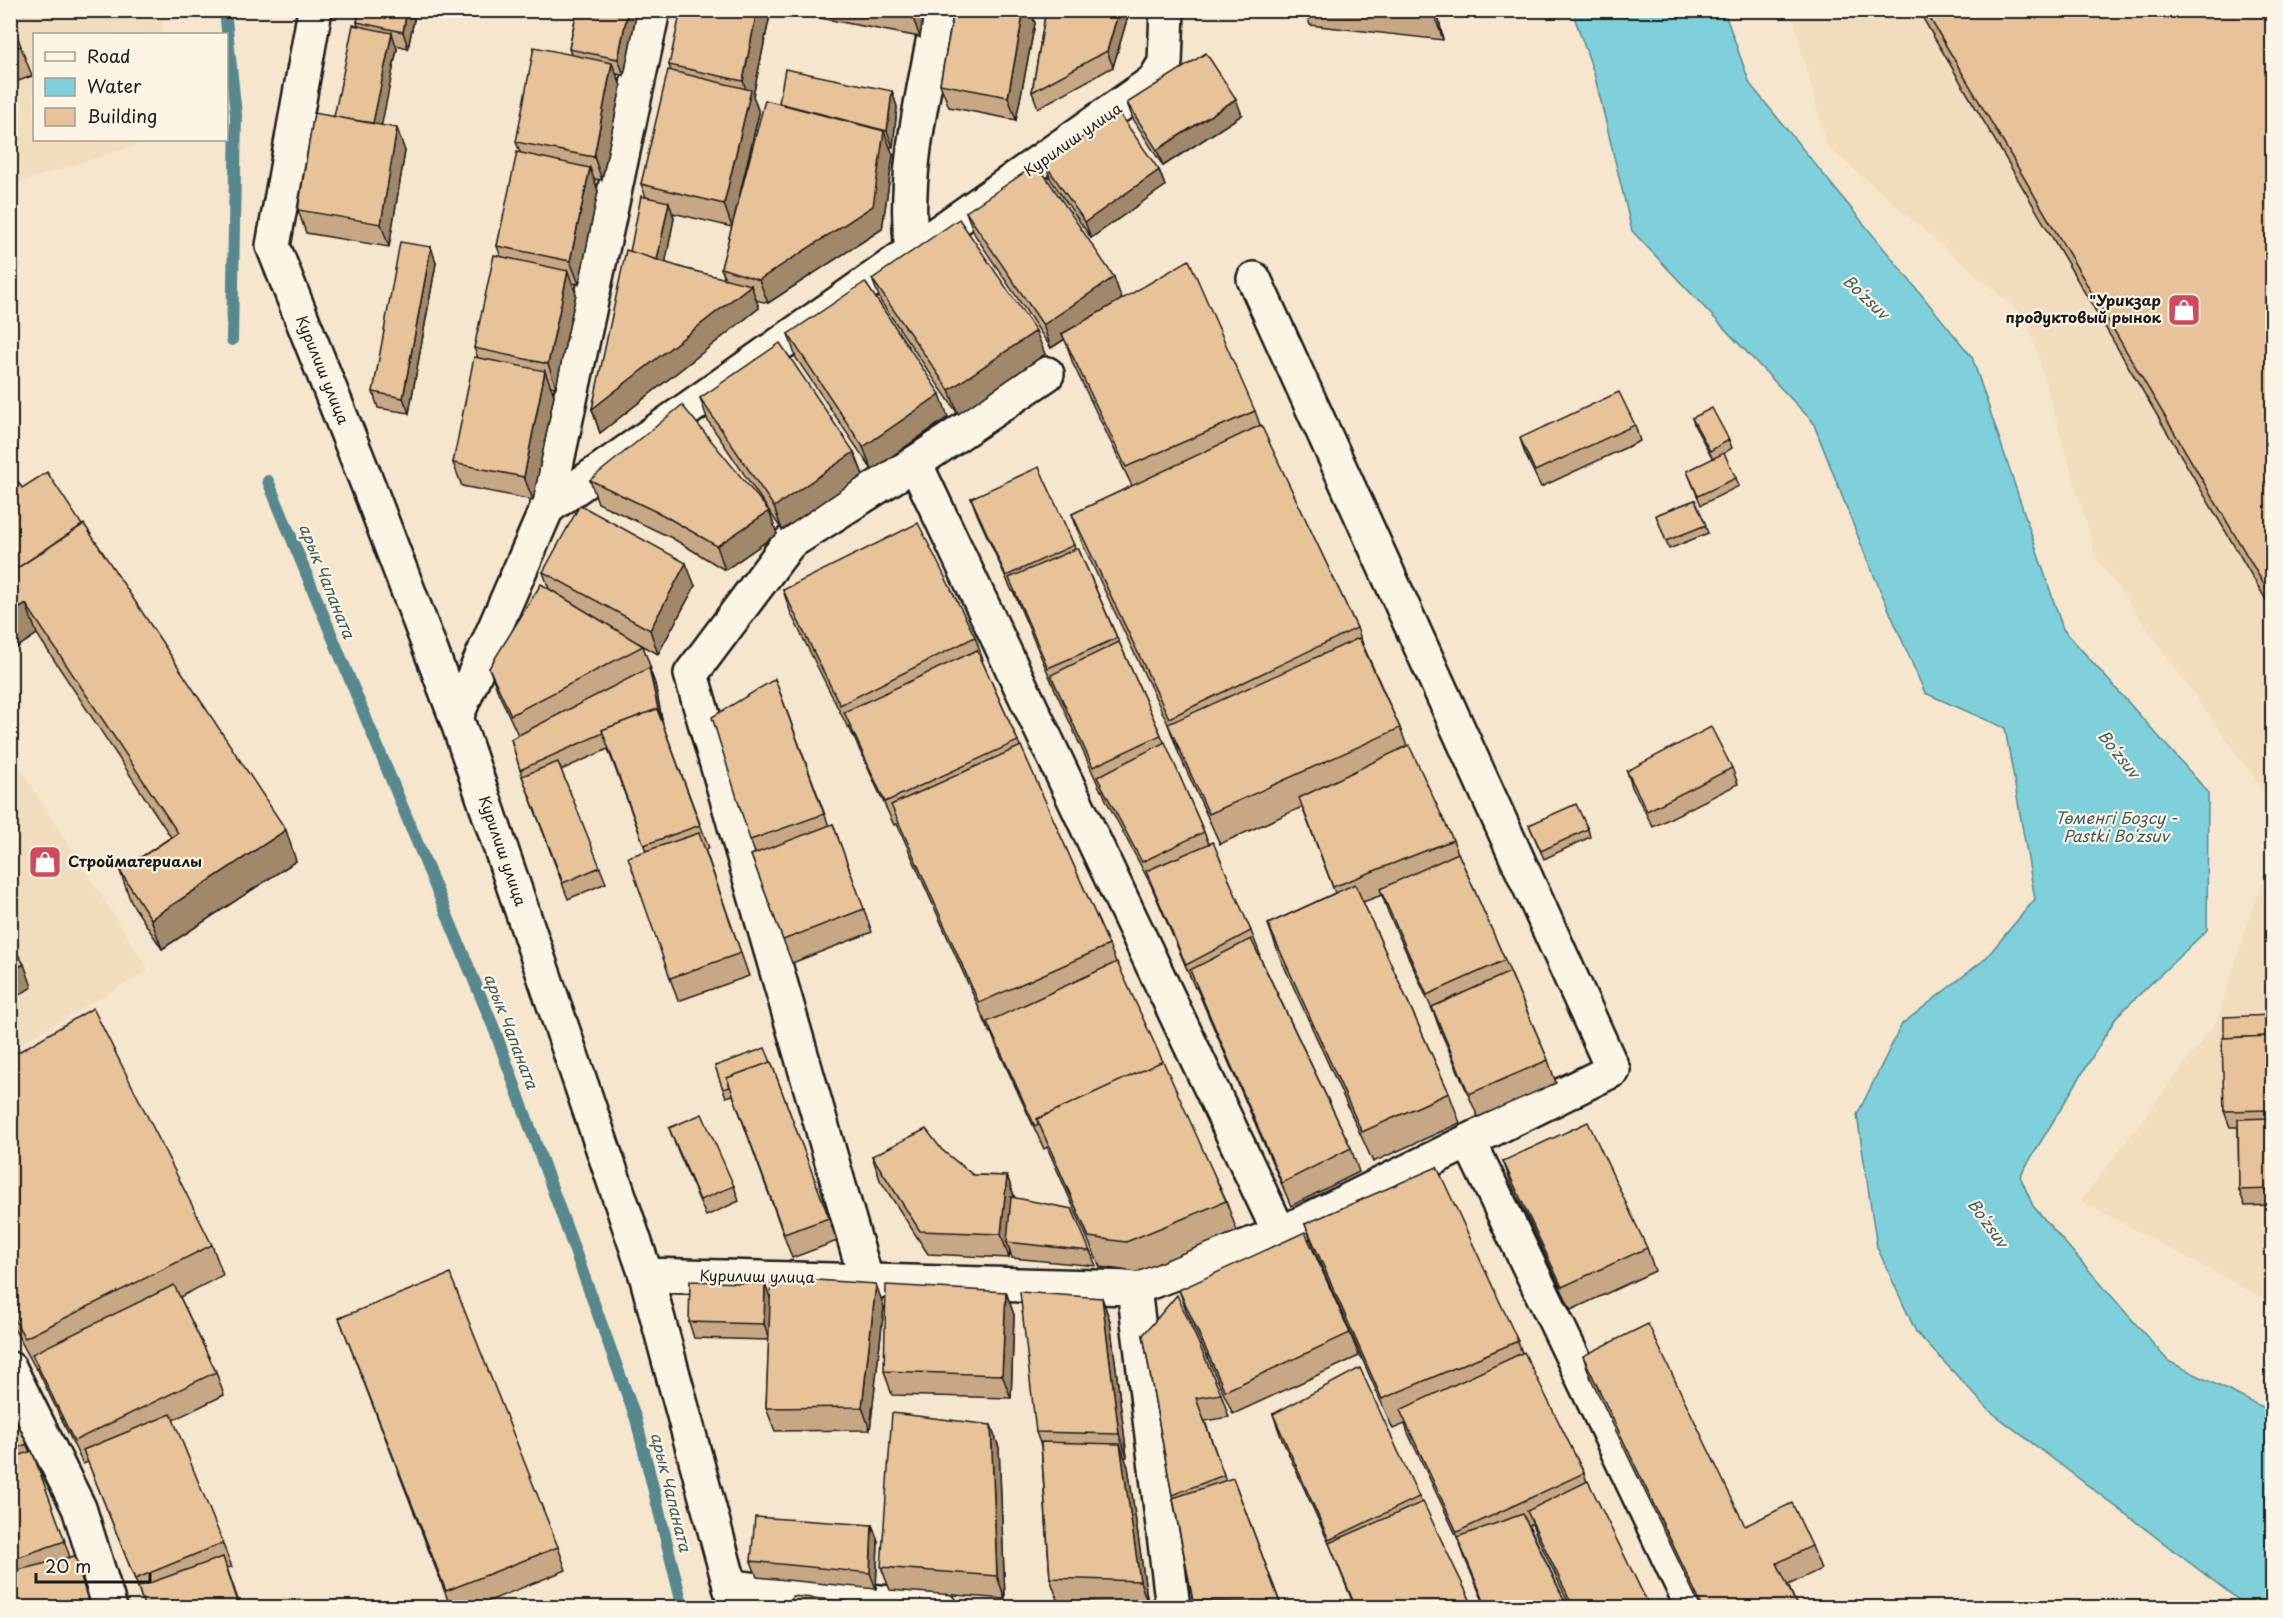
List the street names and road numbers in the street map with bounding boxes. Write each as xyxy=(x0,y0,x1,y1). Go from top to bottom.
street label: Курилиш улица xyxy=(1018,96,1127,181)
street label: Курилиш улица xyxy=(291,312,356,428)
street label: Курилиш улица xyxy=(474,792,533,909)
street label: Курилиш улица xyxy=(699,1263,816,1288)

